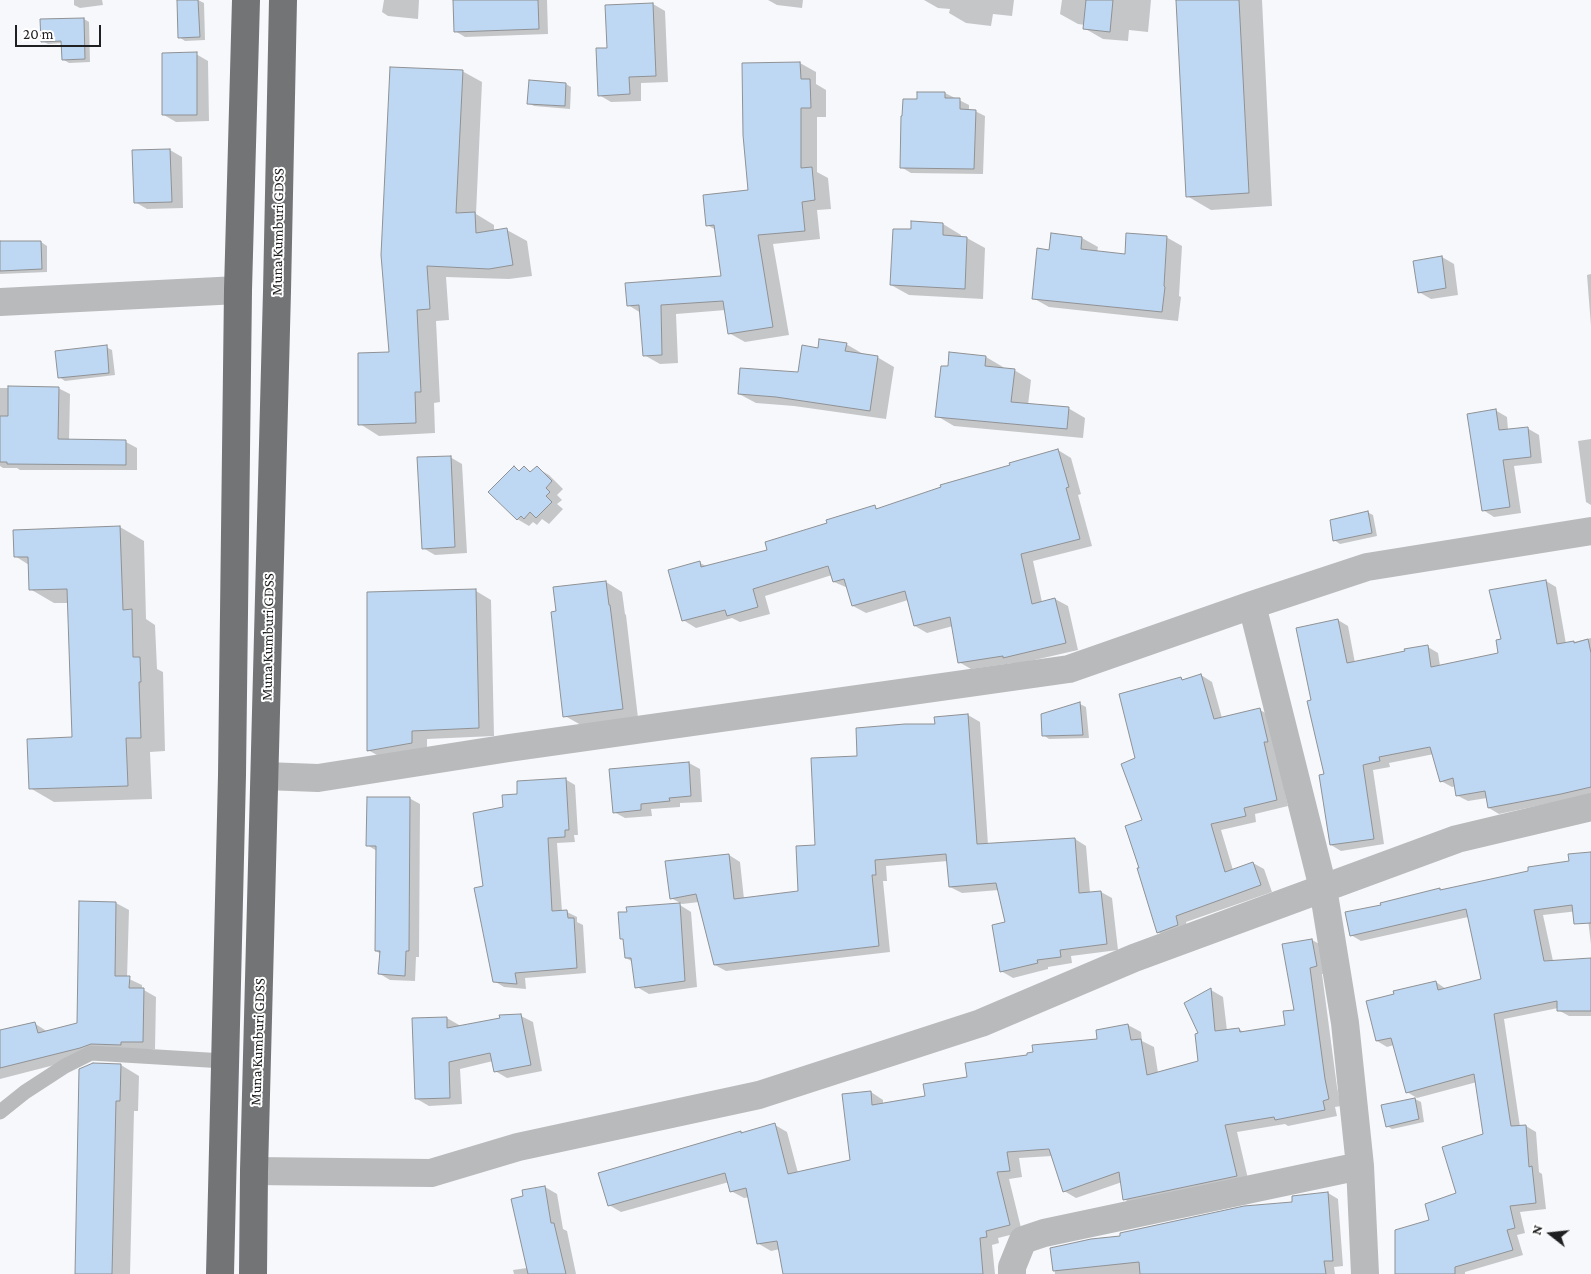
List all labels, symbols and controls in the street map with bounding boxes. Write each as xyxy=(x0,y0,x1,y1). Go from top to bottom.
scale bar xyxy=(18,15,104,47)
text: 20 m xyxy=(23,26,54,42)
street label: Muna Kumburi GDSS xyxy=(268,168,288,296)
street label: Muna Kumburi GDSS xyxy=(258,573,278,701)
street label: Muna Kumburi GDSS xyxy=(247,978,269,1106)
north arrow xyxy=(1526,1209,1576,1259)
text: N xyxy=(1528,1223,1546,1237)

